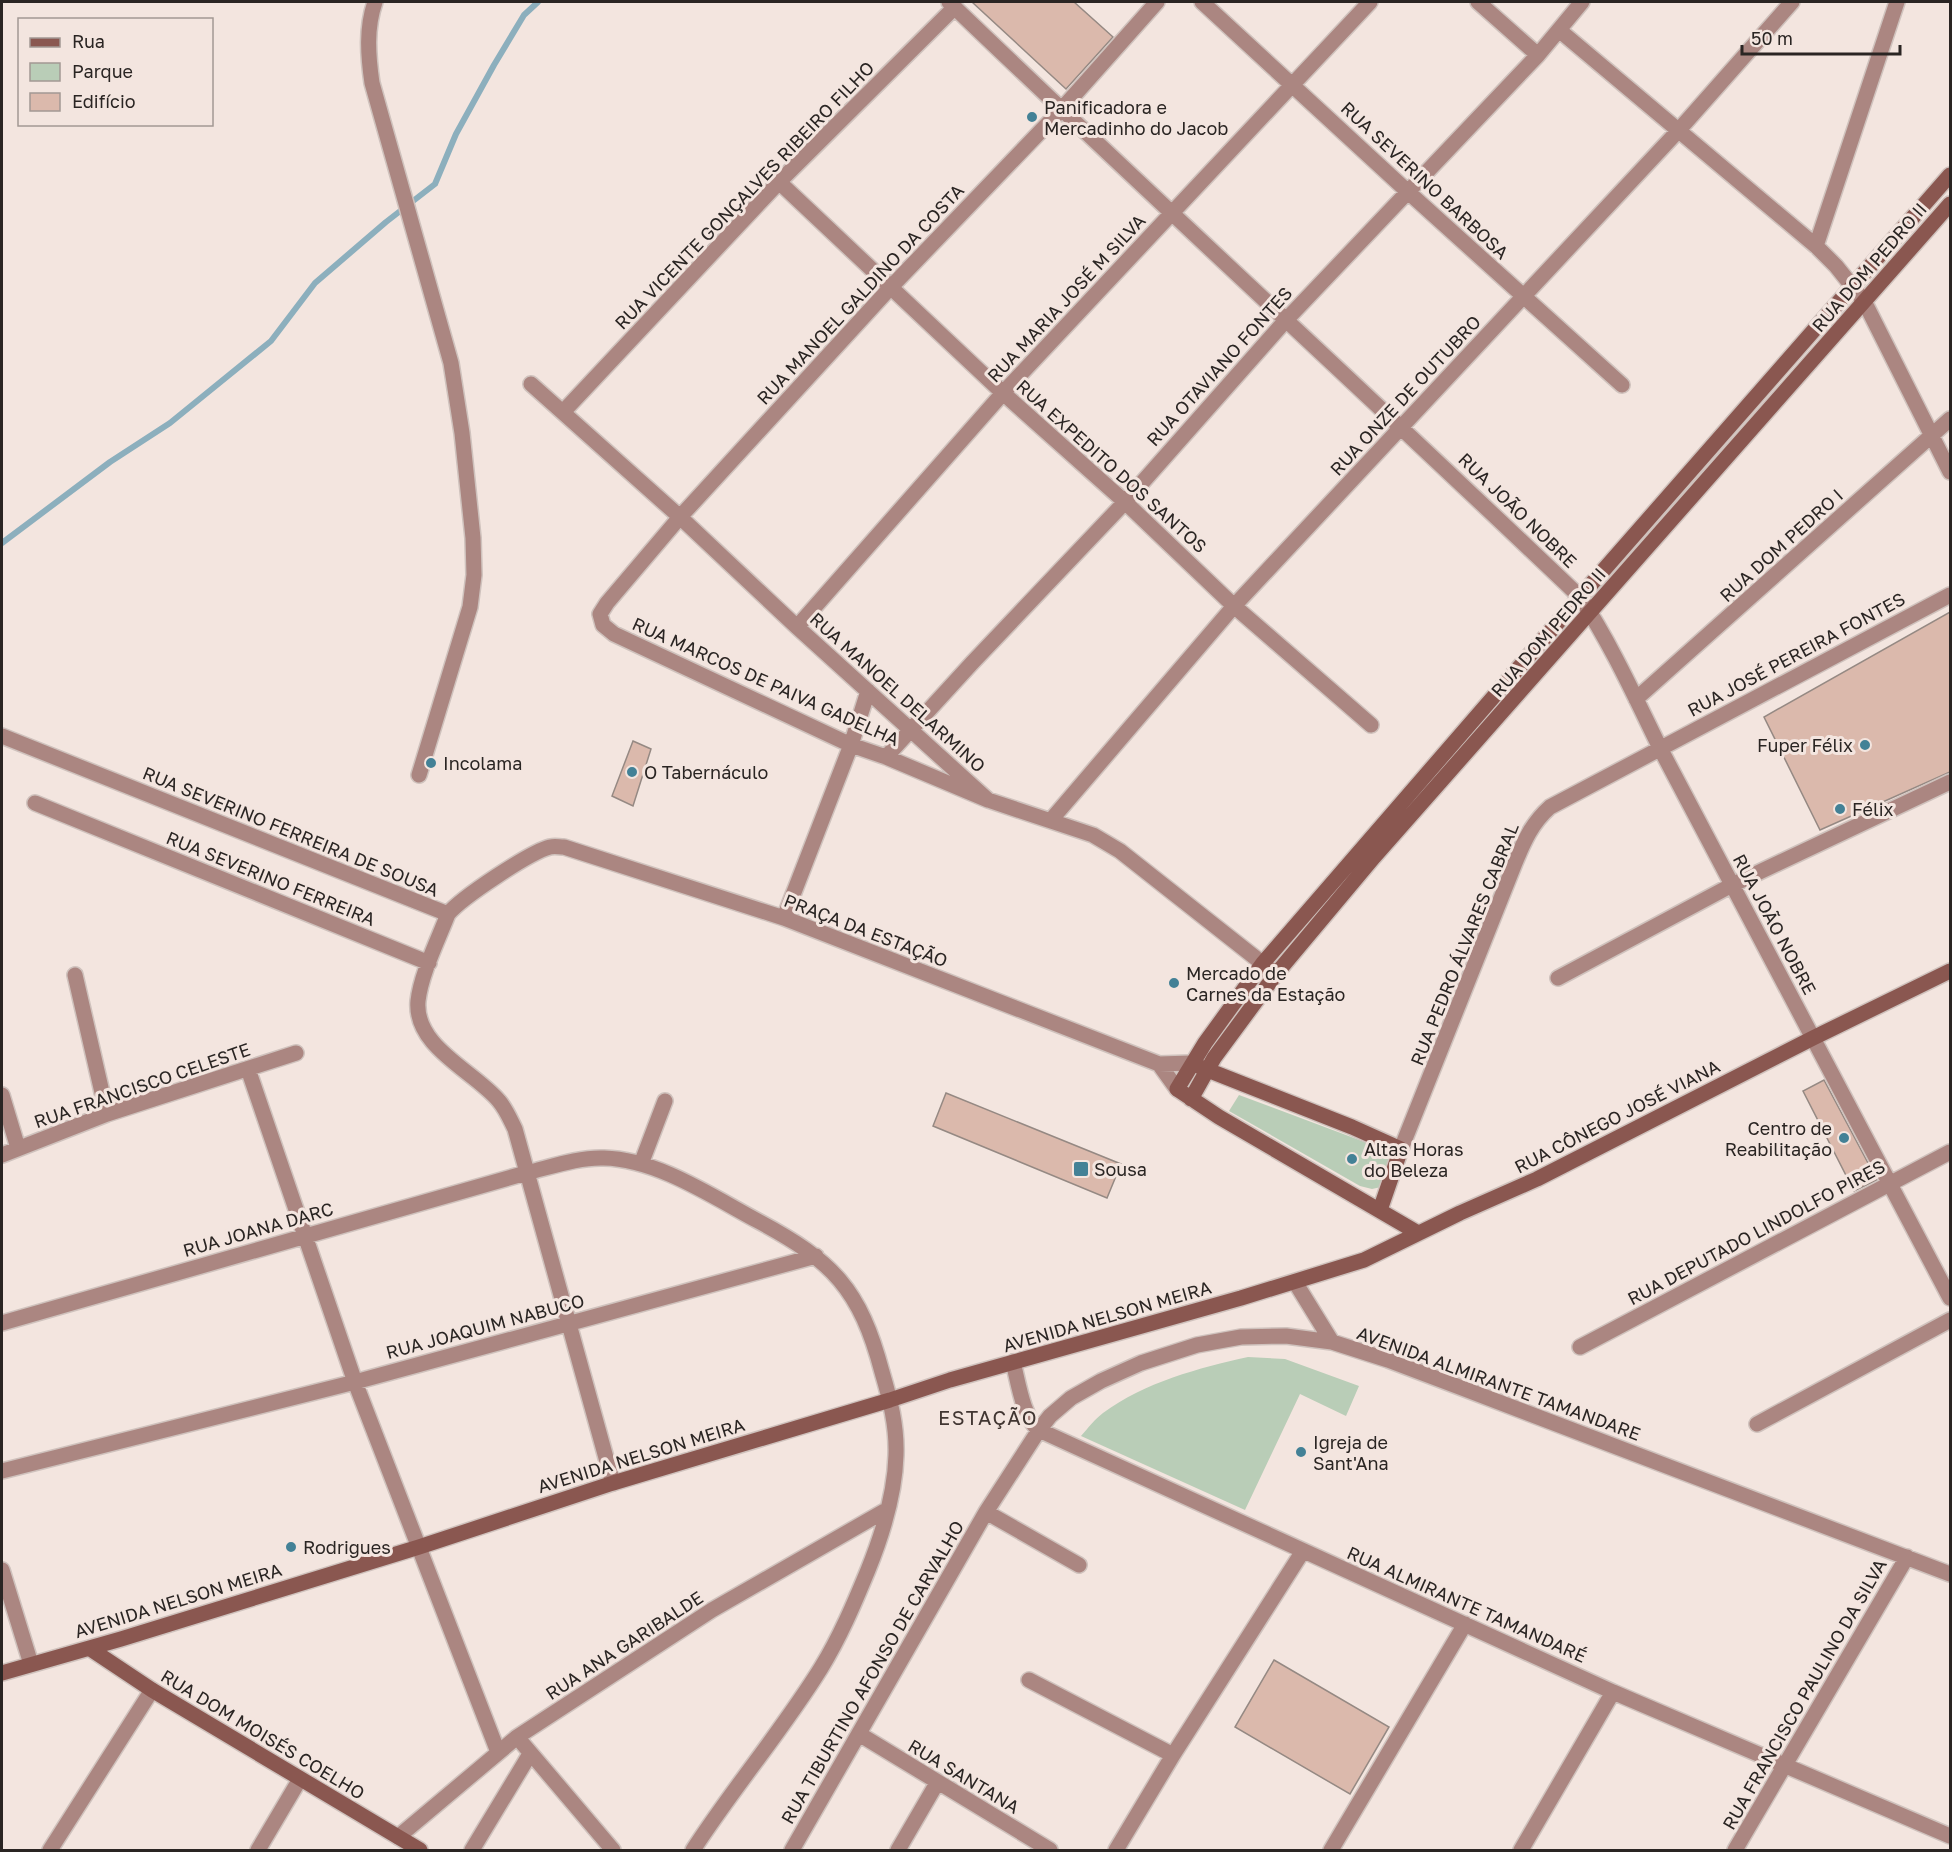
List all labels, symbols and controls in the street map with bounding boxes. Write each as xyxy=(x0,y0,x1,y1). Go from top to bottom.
legend xyxy=(18,18,213,126)
scale bar xyxy=(1742,18,1900,56)
text: 50 m xyxy=(1751,27,1793,49)
text: Rua xyxy=(72,30,105,52)
street label: RUA VICENTE GONÇALVES RIBEIRO FILHO xyxy=(610,56,878,334)
text: Parque xyxy=(72,60,133,82)
text: Edifício xyxy=(72,90,136,112)
place label: Panificadora e Mercadinho do Jacob xyxy=(1044,96,1228,139)
street label: RUA SEVERINO BARBOSA xyxy=(1337,97,1513,263)
marker: Panificadora e Mercadinho do Jacob xyxy=(1025,110,1039,124)
street label: RUA MANOEL GALDINO DA COSTA xyxy=(752,179,968,409)
street label: RUA DOM PEDRO II xyxy=(1807,198,1931,336)
street label: RUA MARIA JOSÉ M SILVA xyxy=(982,209,1150,387)
street label: RUA OTAVIANO FONTES xyxy=(1142,282,1296,450)
street label: RUA ONZE DE OUTUBRO xyxy=(1325,310,1485,480)
street label: RUA EXPEDITO DOS SANTOS xyxy=(1012,375,1212,557)
street label: RUA JOÃO NOBRE xyxy=(1454,448,1582,572)
street label: RUA DOM PEDRO I xyxy=(1715,484,1847,606)
street label: RUA DOM PEDRO II xyxy=(1486,563,1610,701)
street label: RUA JOSÉ PEREIRA FONTES xyxy=(1683,587,1909,721)
street label: RUA MANOEL DELARMINO xyxy=(806,607,990,777)
street label: RUA MARCOS DE PAIVA GADELHA xyxy=(629,612,903,750)
place label: Fuper Félix xyxy=(1757,734,1853,756)
marker: Fuper Félix xyxy=(1858,738,1872,752)
place label: Incolama xyxy=(443,752,522,774)
marker: Incolama xyxy=(424,756,438,770)
place label: O Tabernáculo xyxy=(644,761,768,783)
street label: RUA SEVERINO FERREIRA DE SOUSA xyxy=(140,762,442,900)
marker: O Tabernáculo xyxy=(625,765,639,779)
place label: Félix xyxy=(1852,798,1894,820)
marker: Félix xyxy=(1833,802,1847,816)
street label: RUA PEDRO ÁLVARES CABRAL xyxy=(1405,820,1523,1068)
street label: RUA SEVERINO FERREIRA xyxy=(163,826,379,930)
street label: RUA JOÃO NOBRE xyxy=(1729,850,1821,998)
street label: PRAÇA DA ESTAÇÃO xyxy=(781,889,951,971)
place label: Mercado de Carnes da Estação xyxy=(1186,962,1345,1005)
marker: Mercado de Carnes da Estação xyxy=(1167,976,1181,990)
street label: RUA FRANCISCO CELESTE xyxy=(31,1038,253,1132)
street label: RUA CÔNEGO JOSÉ VIANA xyxy=(1511,1055,1723,1177)
place label: Centro de Reabilitação xyxy=(1725,1117,1832,1160)
marker: Centro de Reabilitação xyxy=(1837,1131,1851,1145)
place label: Altas Horas do Beleza xyxy=(1364,1138,1464,1181)
marker: Altas Horas do Beleza xyxy=(1345,1152,1359,1166)
street label: RUA DEPUTADO LINDOLFO PIRES xyxy=(1624,1155,1888,1309)
place label: Sousa xyxy=(1094,1158,1147,1180)
marker: Sousa xyxy=(1072,1160,1090,1178)
street label: RUA JOANA DARC xyxy=(180,1197,336,1261)
street label: AVENIDA NELSON MEIRA xyxy=(1000,1276,1214,1356)
street label: RUA JOAQUIM NABUCO xyxy=(383,1289,587,1363)
street label: AVENIDA ALMIRANTE TAMANDARE xyxy=(1354,1321,1644,1445)
district label: ESTAÇÃO xyxy=(938,1405,1038,1429)
street label: AVENIDA NELSON MEIRA xyxy=(535,1413,747,1497)
place label: Igreja de Sant'Ana xyxy=(1313,1431,1389,1474)
marker: Igreja de Sant'Ana xyxy=(1294,1445,1308,1459)
street label: RUA TIBURTINO AFONSO DE CARVALHO xyxy=(776,1517,968,1827)
place label: Rodrigues xyxy=(303,1536,391,1558)
marker: Rodrigues xyxy=(284,1540,298,1554)
street label: RUA ALMIRANTE TAMANDARÉ xyxy=(1344,1541,1590,1667)
street label: RUA FRANCISCO PAULINO DA SILVA xyxy=(1717,1555,1891,1833)
street label: AVENIDA NELSON MEIRA xyxy=(72,1558,284,1642)
street label: RUA ANA GARIBALDE xyxy=(541,1586,707,1704)
street label: RUA DOM MOISÉS COELHO xyxy=(157,1664,369,1804)
street label: RUA SANTANA xyxy=(904,1734,1024,1818)

